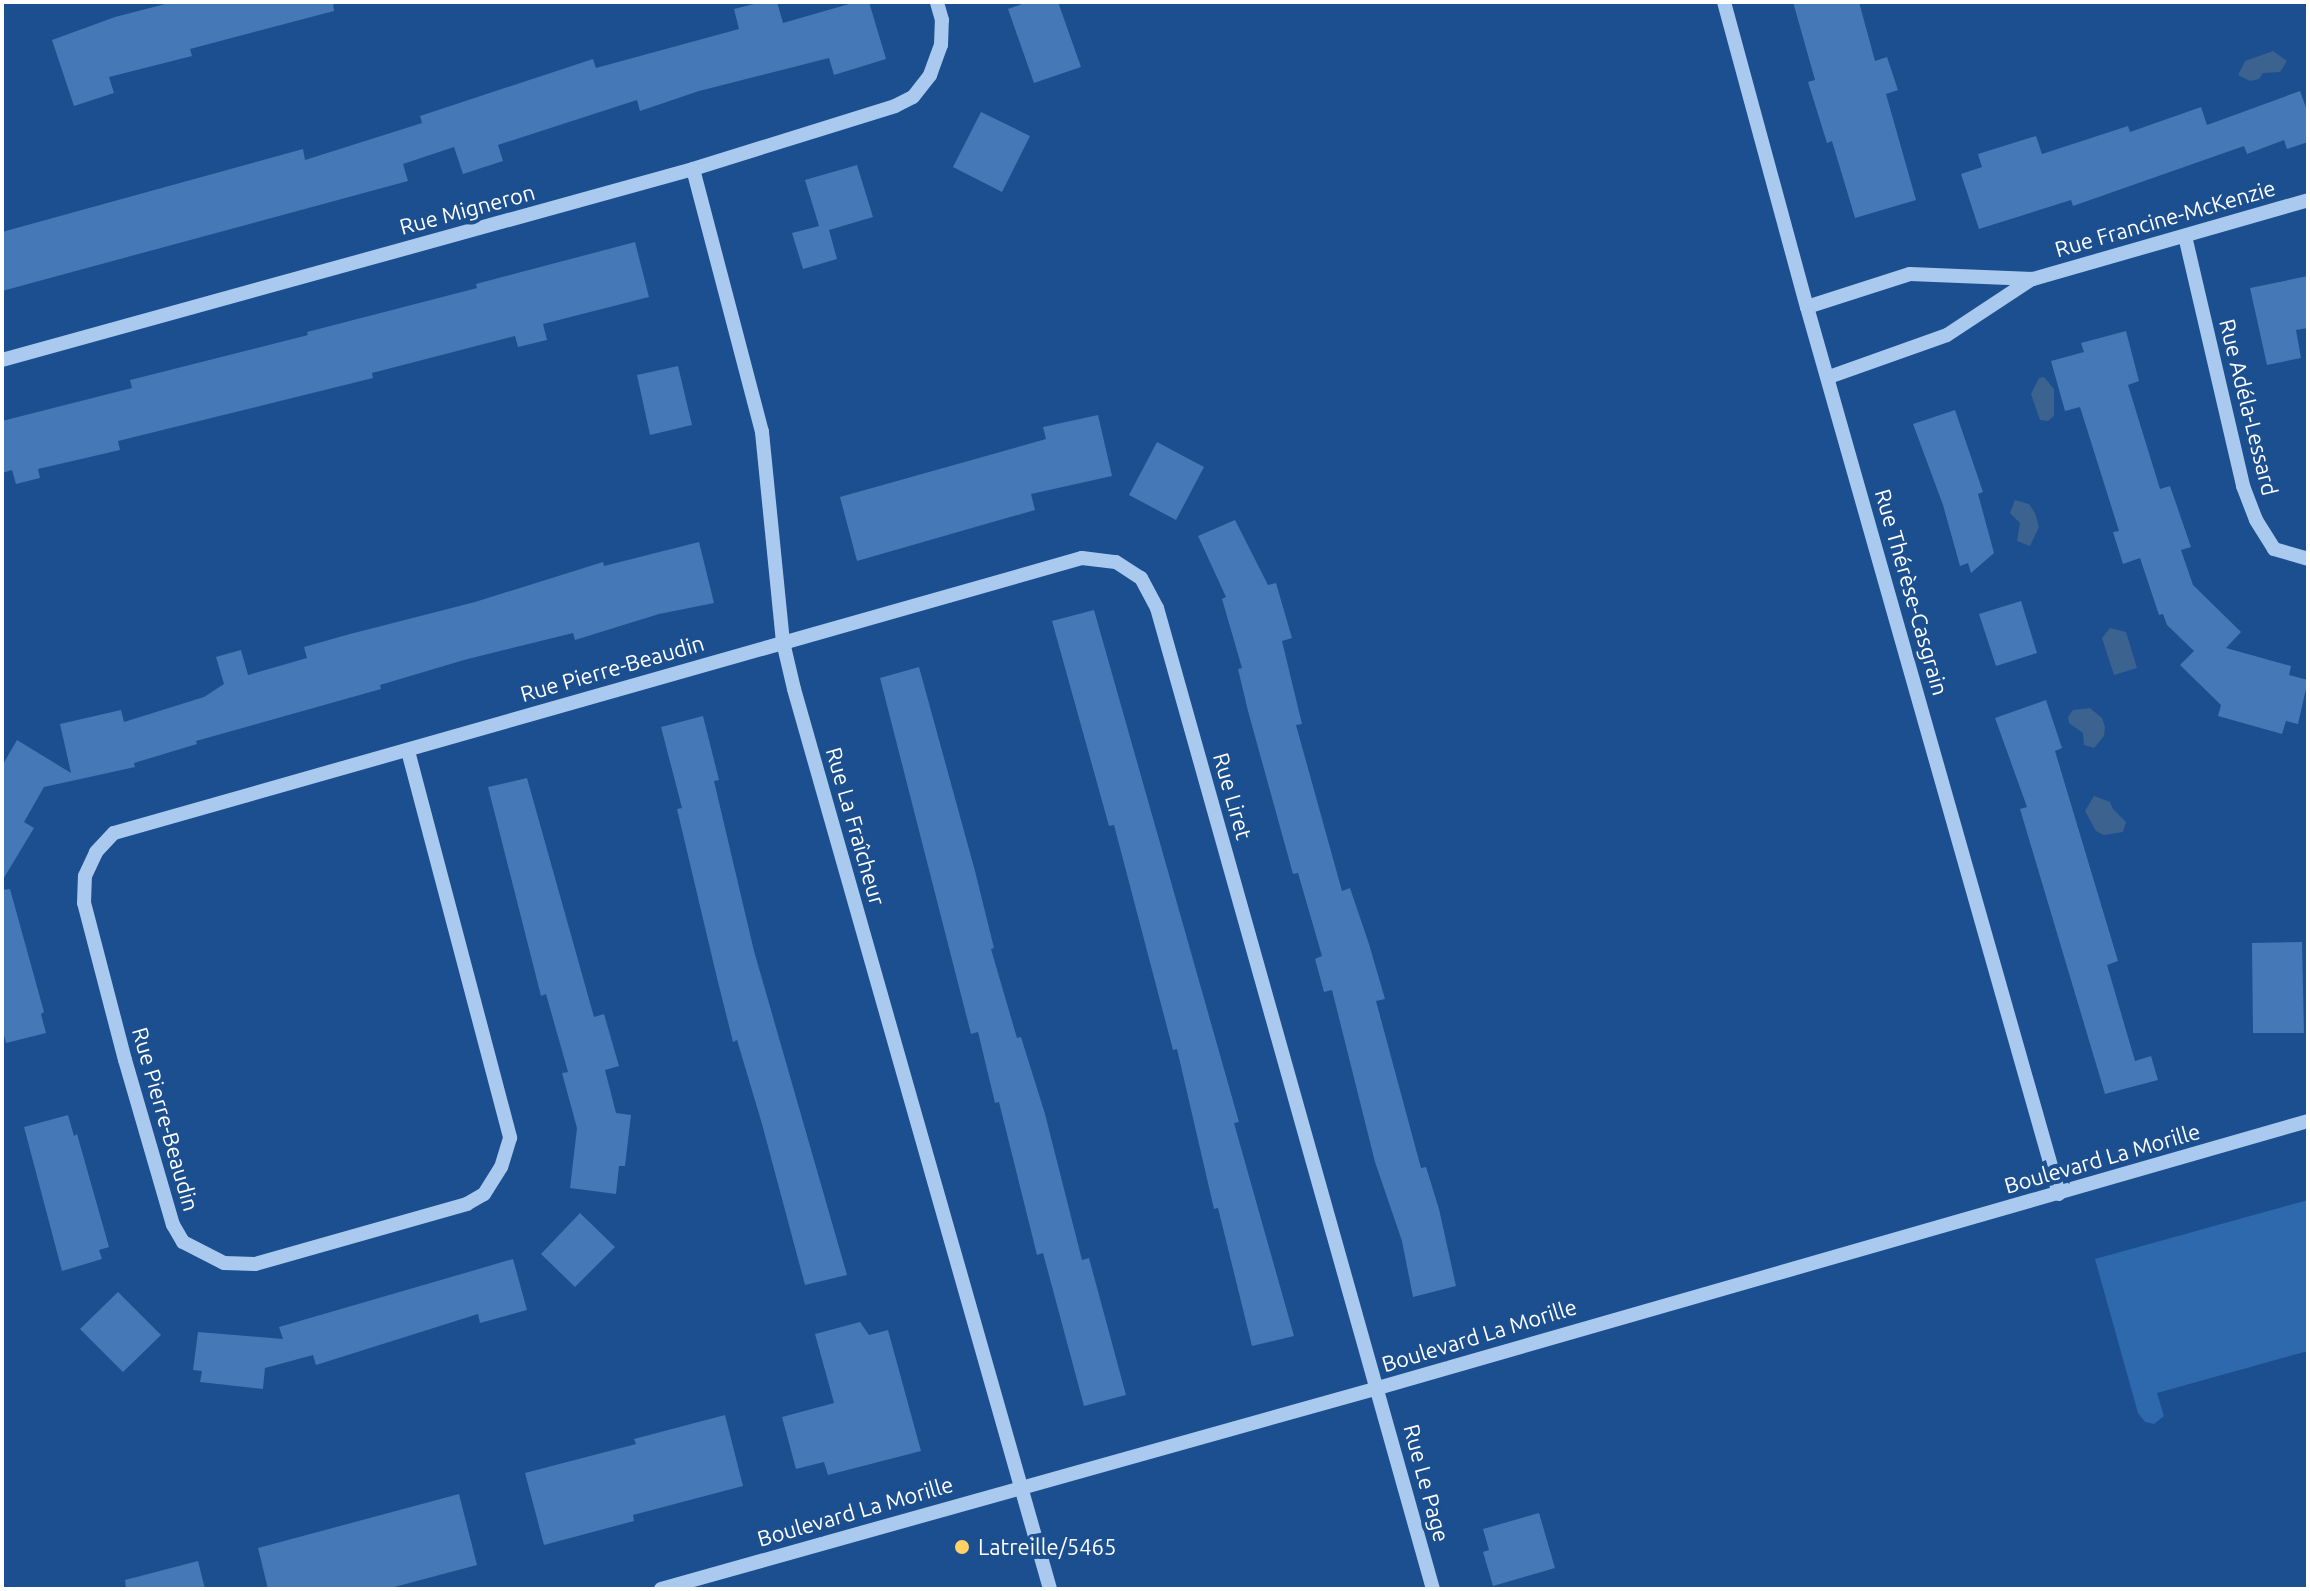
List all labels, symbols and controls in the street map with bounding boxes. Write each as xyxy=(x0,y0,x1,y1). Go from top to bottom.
street label: Rue Francine-McKenzie xyxy=(2052,174,2278,262)
street label: Rue Migneron xyxy=(396,178,538,240)
street label: Rue Adéla-Lessard xyxy=(2214,316,2284,498)
street label: Rue Thérèse-Casgrain xyxy=(1870,486,1954,698)
street label: Rue Pierre-Beaudin xyxy=(517,629,707,707)
street label: Rue La Fraîcheur xyxy=(821,744,891,908)
street label: Rue Liret xyxy=(1208,750,1258,842)
street label: Rue Pierre-Beaudin xyxy=(127,1024,205,1214)
street label: Boulevard La Morille xyxy=(2001,1117,2203,1199)
street label: Boulevard La Morille xyxy=(1378,1293,1580,1377)
street label: Rue Le Page xyxy=(1399,1421,1455,1545)
street label: Boulevard La Morille xyxy=(754,1470,956,1552)
place label: Latreille/5465 xyxy=(978,1534,1116,1560)
marker: Latreille/5465 xyxy=(953,1538,971,1556)

